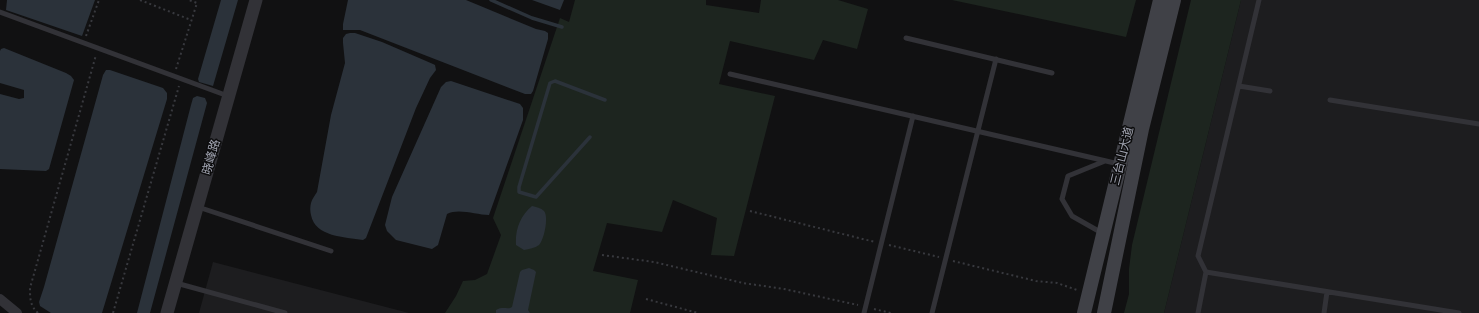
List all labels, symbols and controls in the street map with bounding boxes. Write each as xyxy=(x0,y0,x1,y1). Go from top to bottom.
street label: 三台山大道 xyxy=(1108,125,1136,187)
street label: 晓峰路 xyxy=(199,138,223,176)

